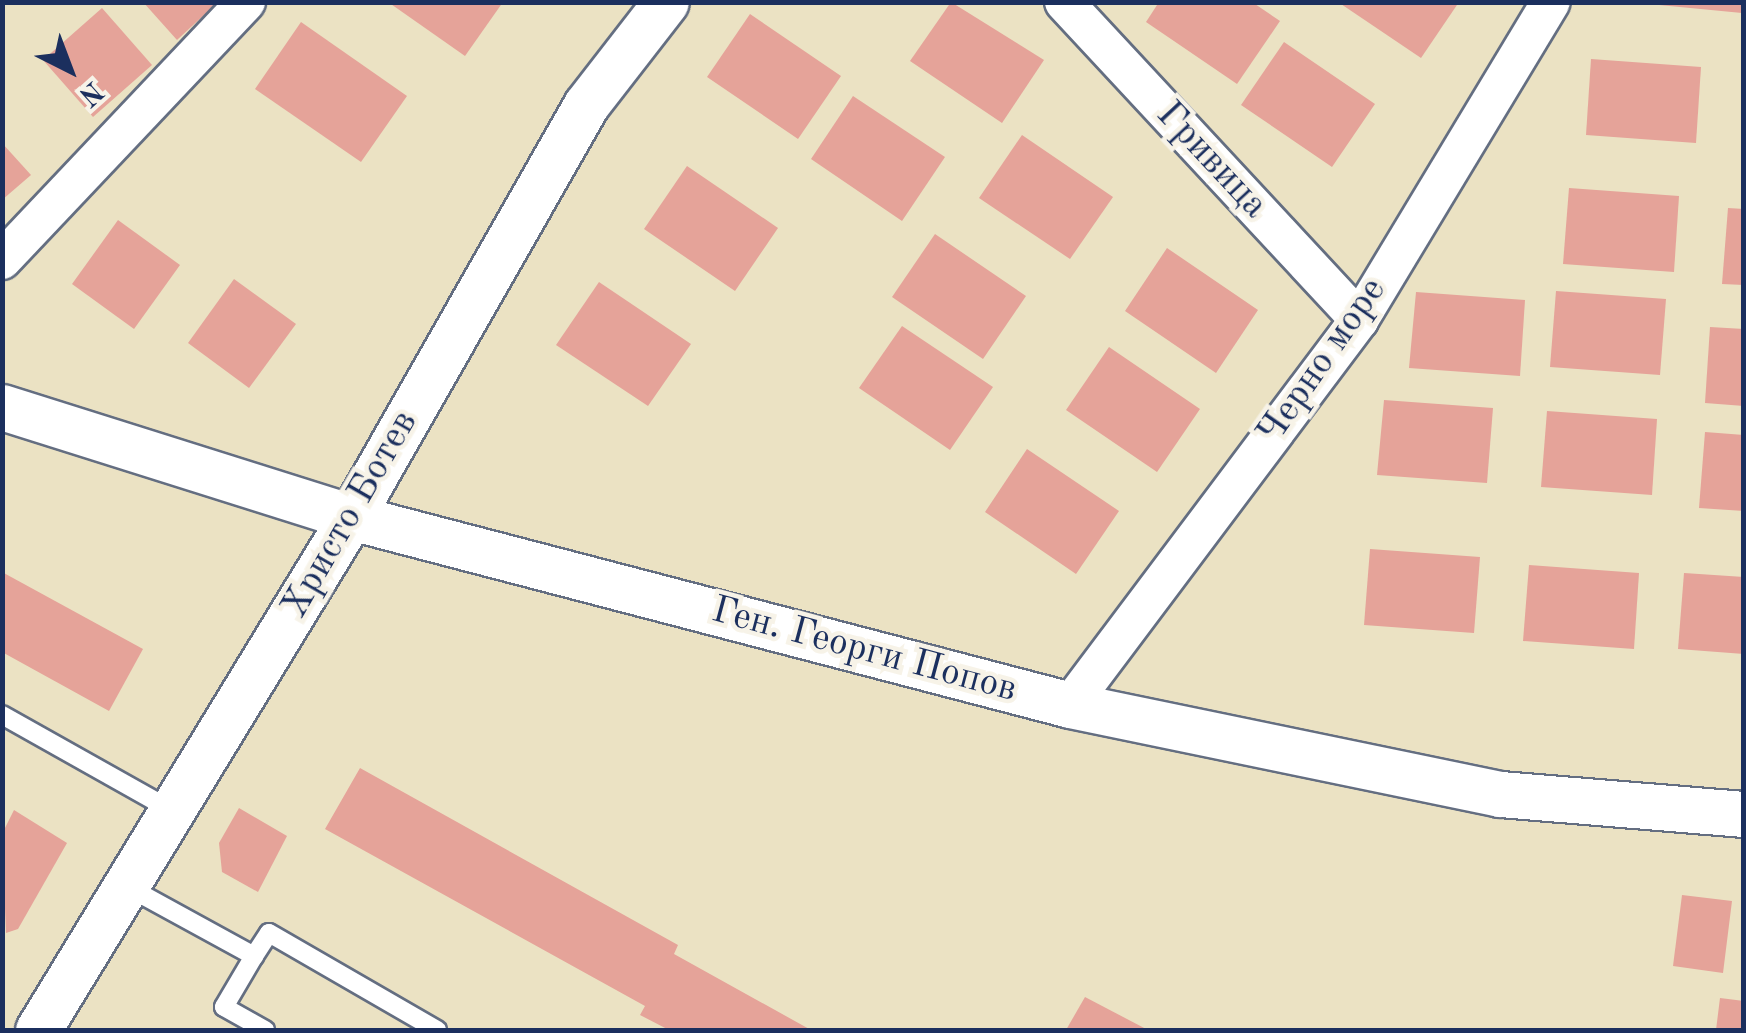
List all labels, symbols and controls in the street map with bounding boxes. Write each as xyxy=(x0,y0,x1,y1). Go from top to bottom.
north arrow xyxy=(20,20,120,120)
text: N xyxy=(73,75,107,110)
street label: Гривица xyxy=(1146,93,1276,229)
street label: Черно море xyxy=(1249,270,1397,454)
street label: Христо Ботев xyxy=(273,403,429,627)
street label: Ген. Георги Попов xyxy=(707,588,1021,714)

